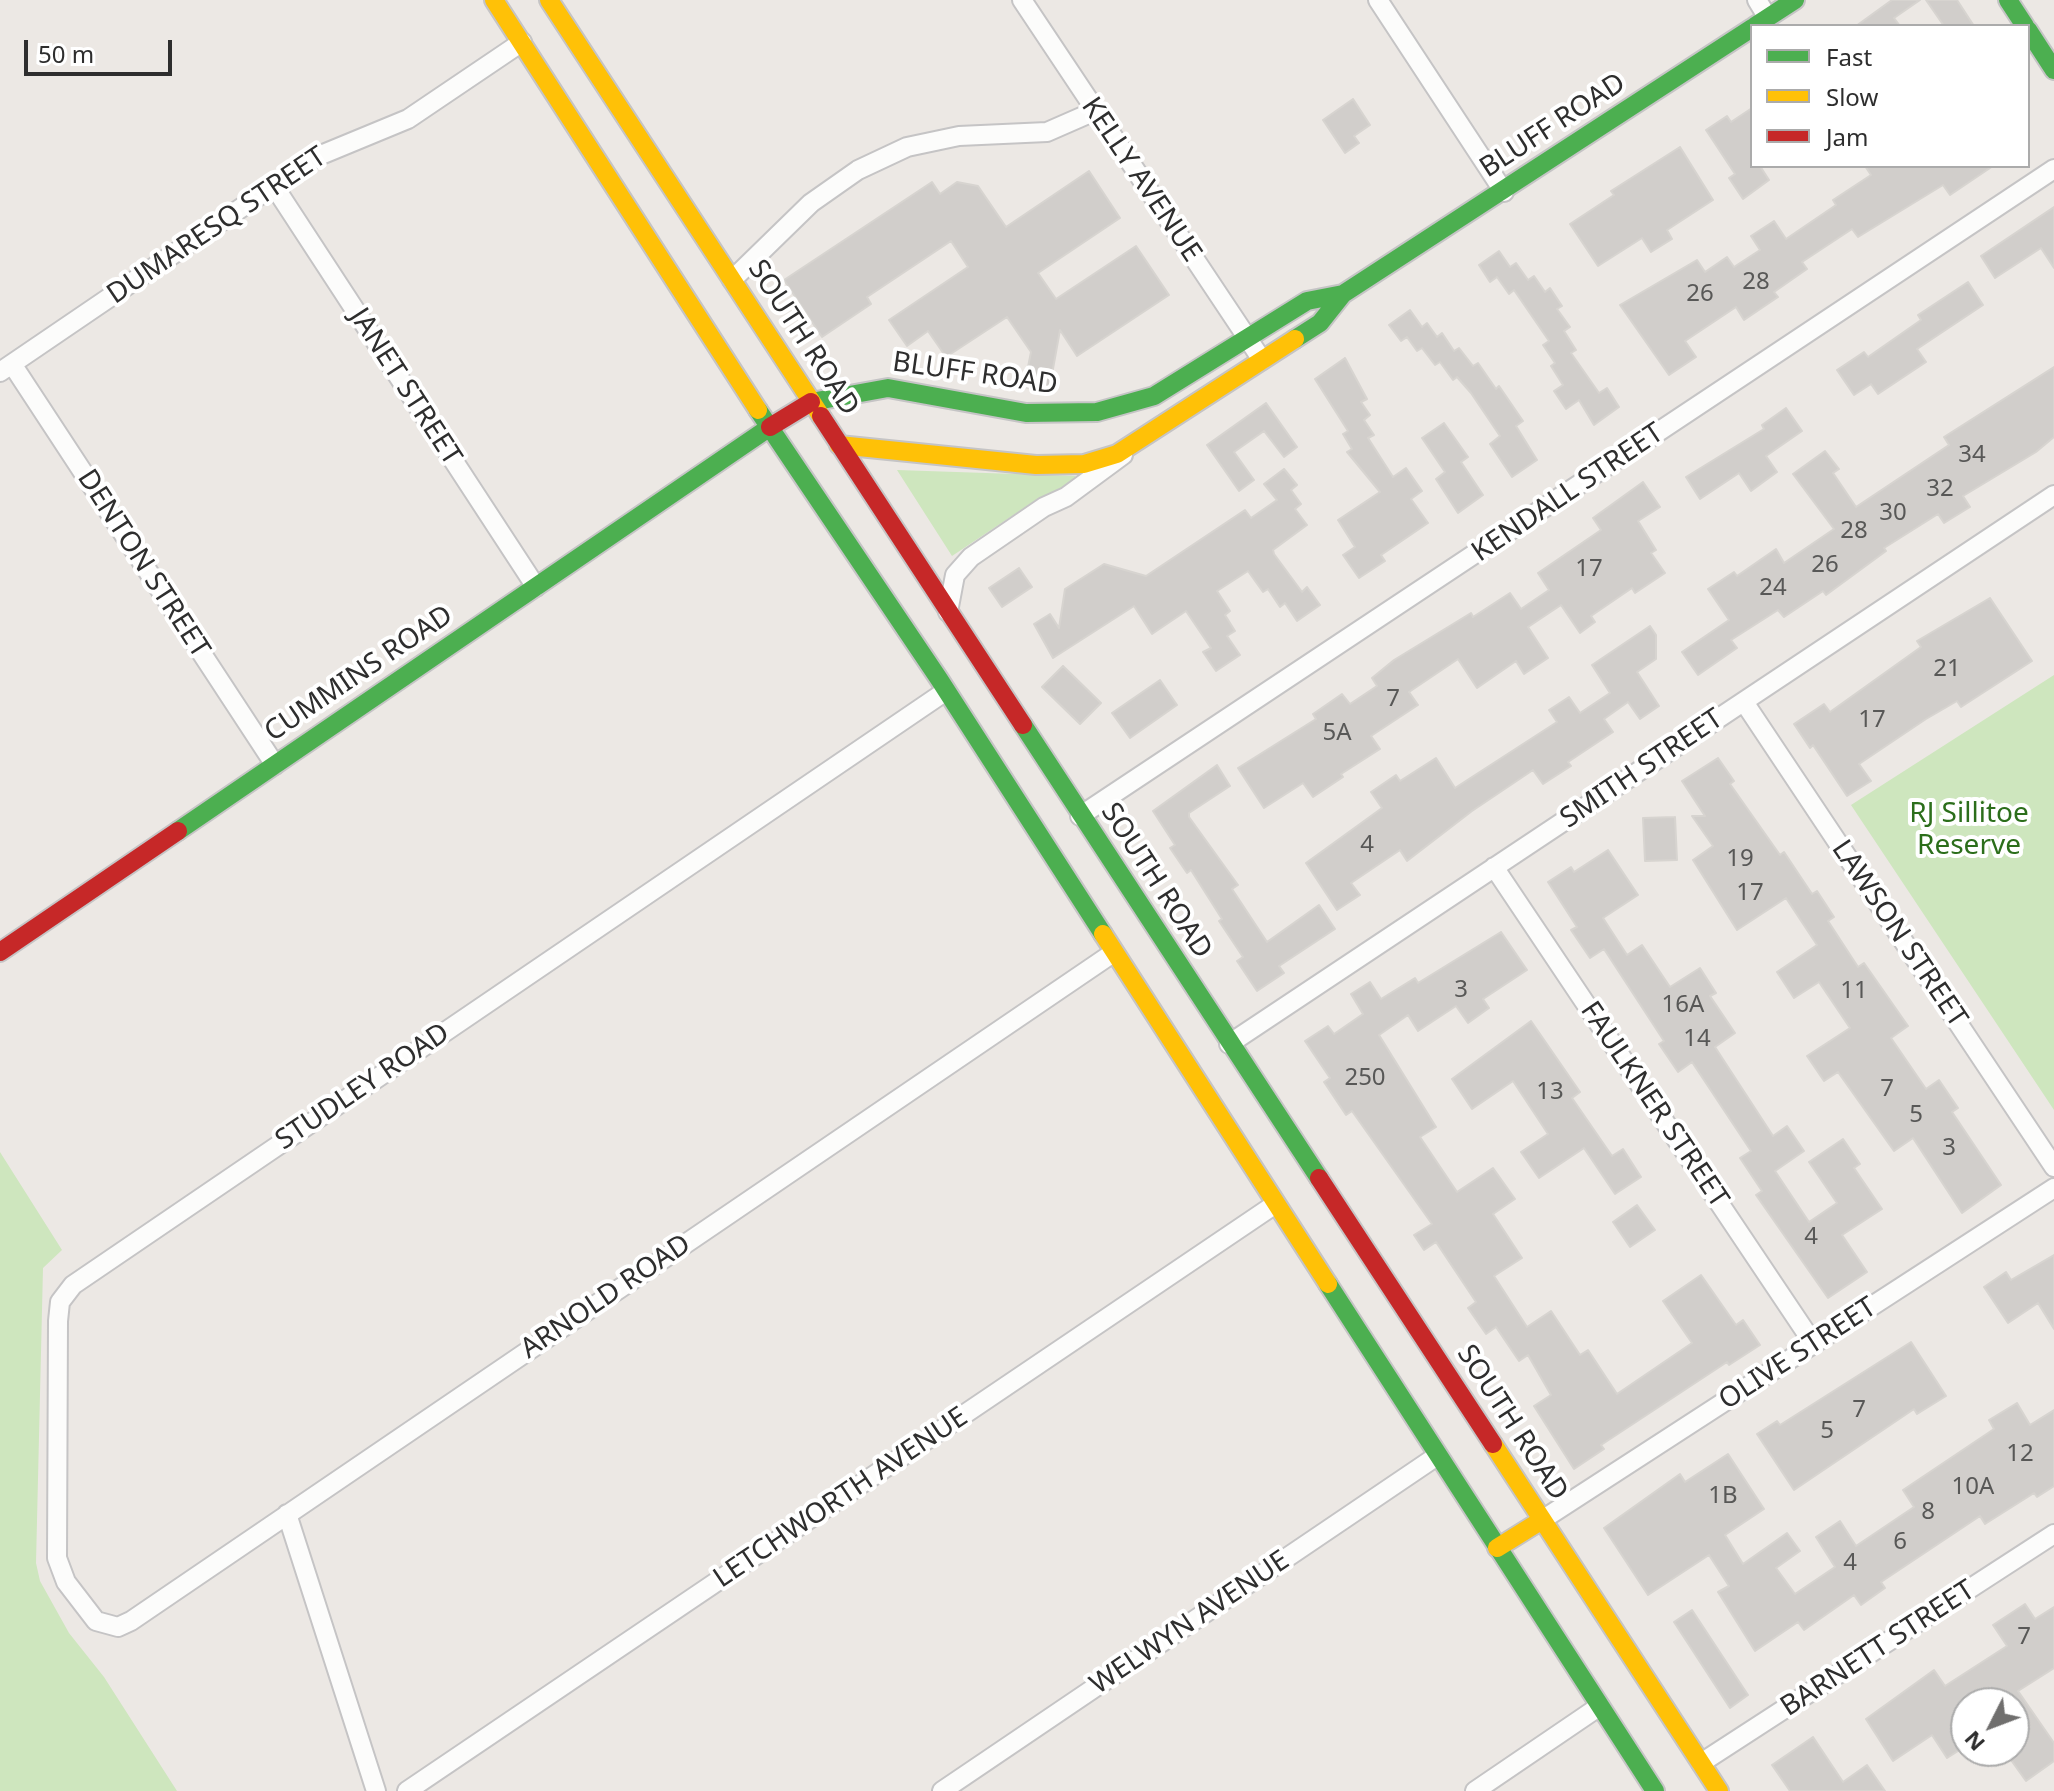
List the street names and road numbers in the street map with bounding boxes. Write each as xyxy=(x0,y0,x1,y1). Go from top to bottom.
street label: BLUFF ROAD xyxy=(1474,67,1632,185)
street label: KELLY AVENUE xyxy=(1074,91,1208,269)
street label: DUMARESQ STREET xyxy=(101,140,333,312)
street label: SOUTH ROAD xyxy=(740,254,866,422)
street label: JANET STREET xyxy=(342,302,468,472)
street label: BLUFF ROAD xyxy=(890,346,1060,402)
street label: KENDALL STREET xyxy=(1466,417,1670,569)
street label: DENTON STREET xyxy=(70,464,216,664)
street label: CUMMINS ROAD xyxy=(259,599,459,749)
street label: SMITH STREET xyxy=(1554,702,1730,836)
street label: SOUTH ROAD xyxy=(1093,797,1219,965)
street label: LAWSON STREET xyxy=(1824,834,1974,1034)
street label: FAULKNER STREET xyxy=(1573,996,1735,1214)
street label: STUDLEY ROAD xyxy=(270,1017,456,1157)
street label: ARNOLD ROAD xyxy=(515,1228,697,1366)
street label: OLIVE STREET xyxy=(1713,1291,1883,1417)
street label: SOUTH ROAD xyxy=(1449,1339,1575,1507)
street label: LETCHWORTH AVENUE xyxy=(708,1401,974,1595)
street label: WELWYN AVENUE xyxy=(1084,1544,1296,1702)
street label: BARNETT STREET xyxy=(1775,1574,1981,1724)

